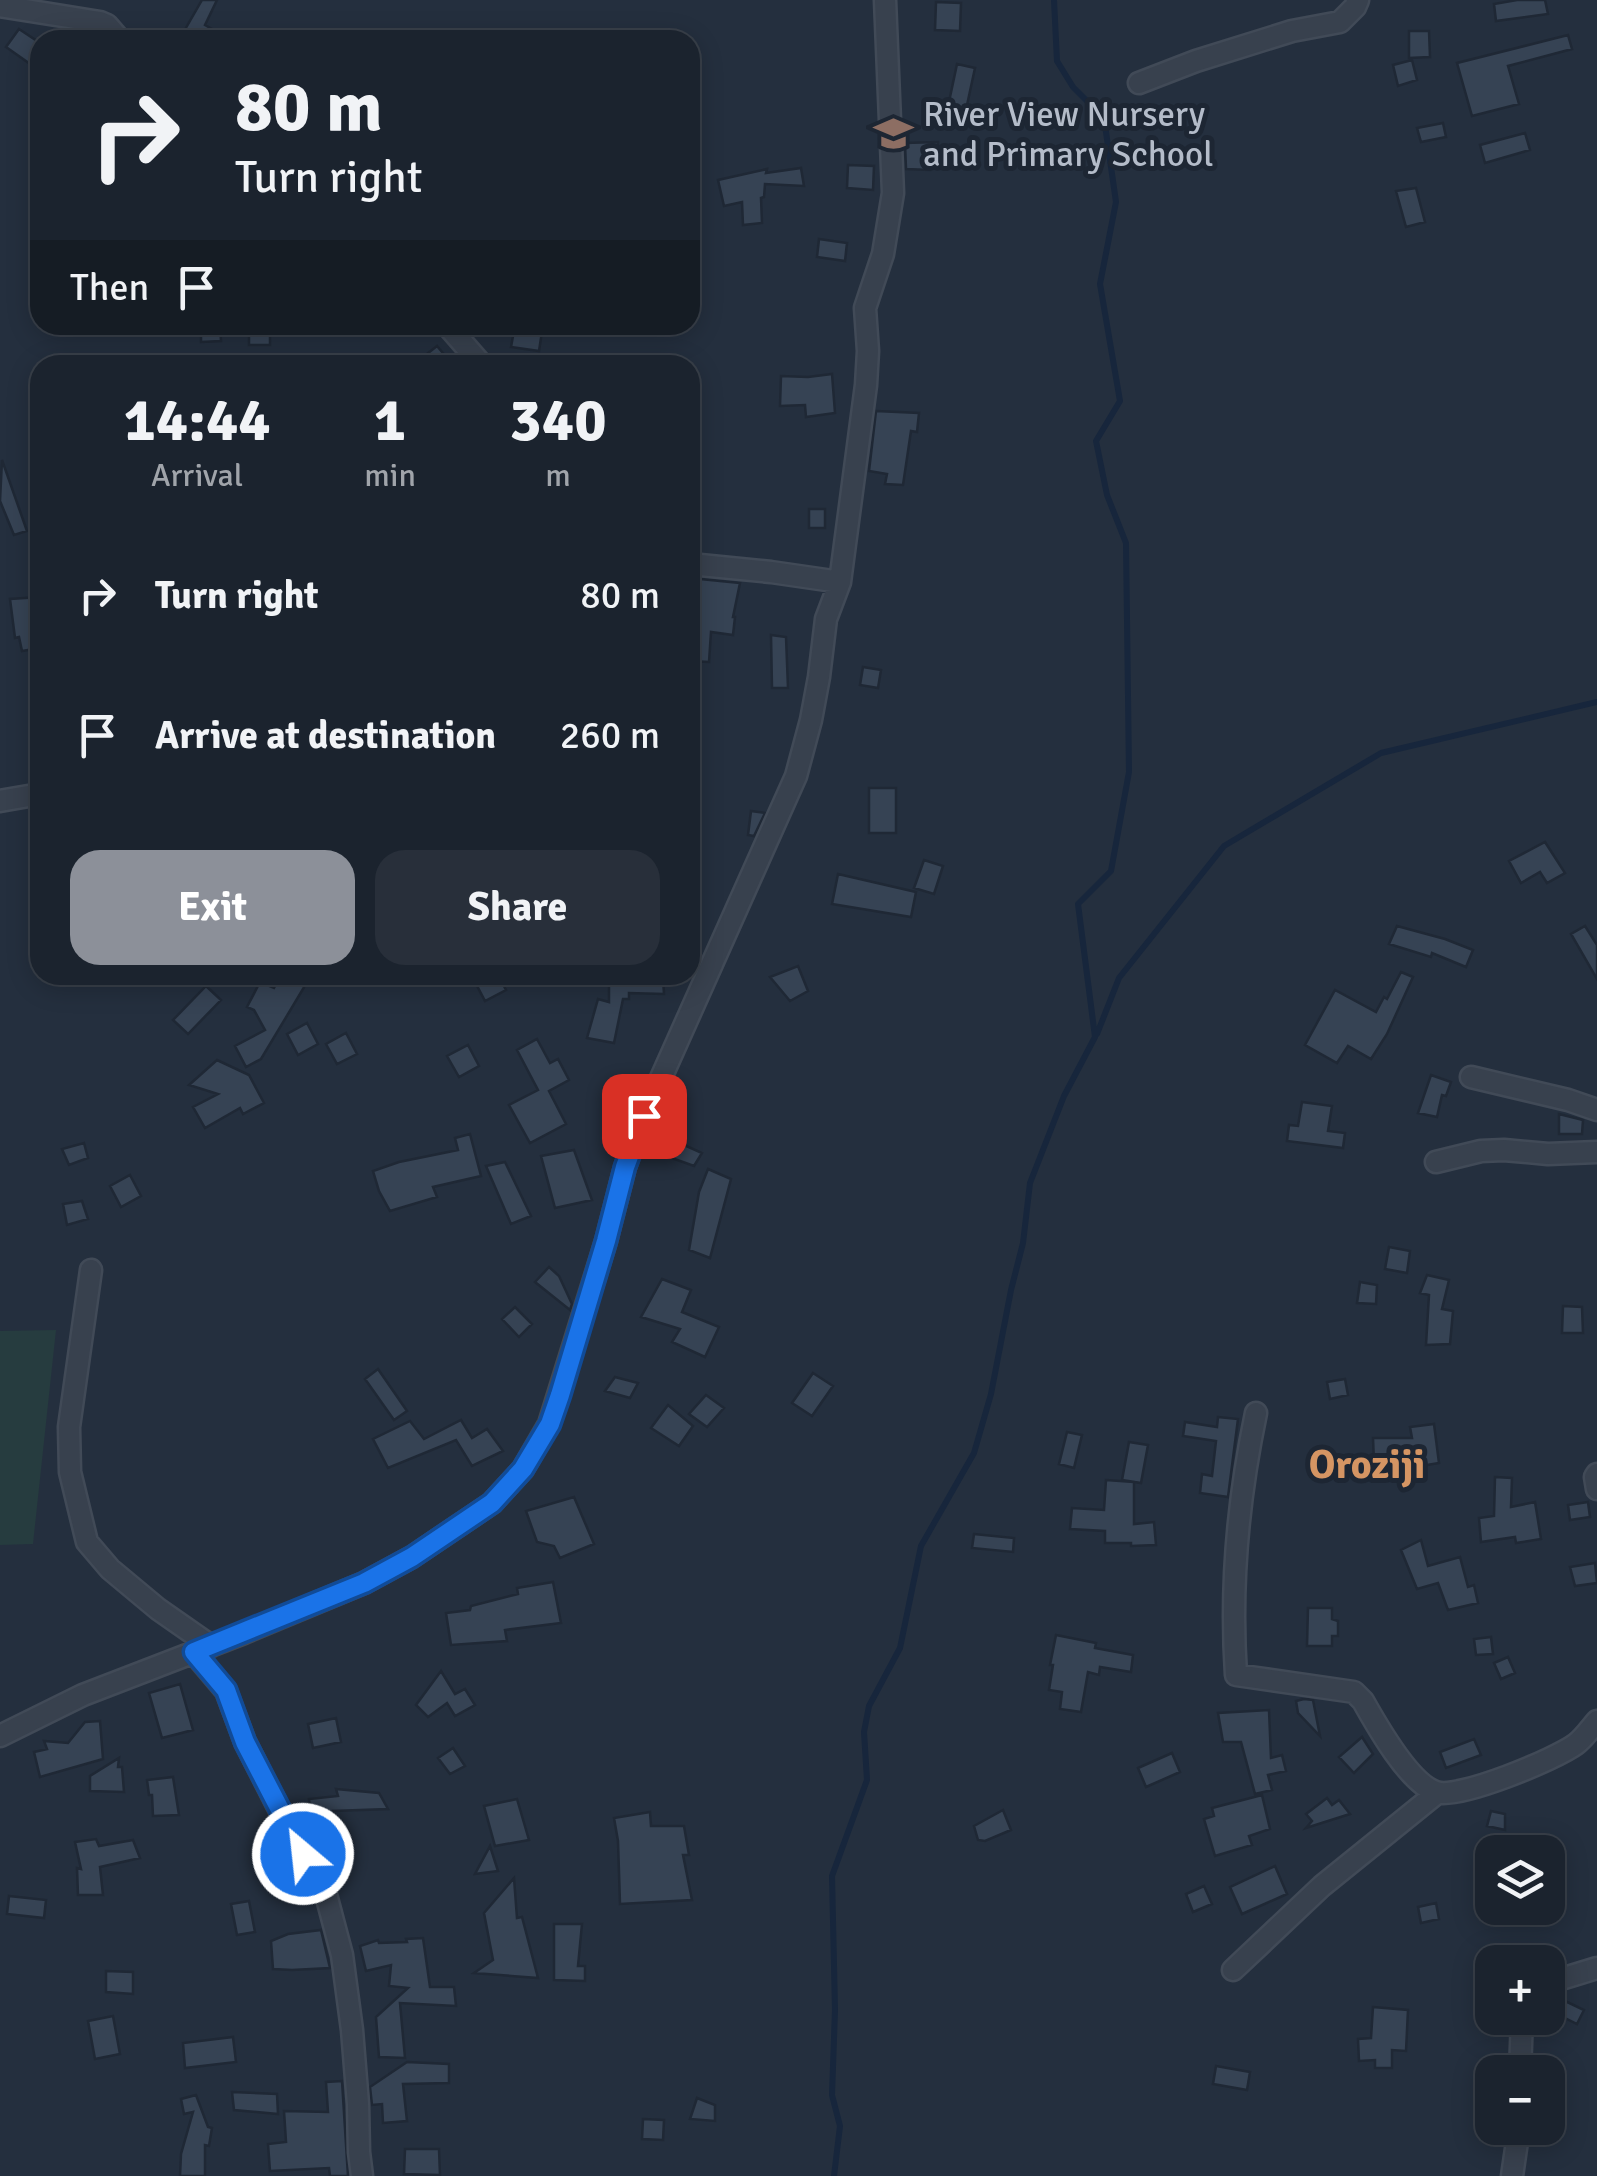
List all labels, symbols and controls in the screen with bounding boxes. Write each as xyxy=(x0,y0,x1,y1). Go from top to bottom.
text: 80 m xyxy=(235,64,383,150)
icon: right xyxy=(70,70,200,200)
place label: River View Nursery and Primary School xyxy=(923,93,1214,176)
school or university icon: River View Nursery and Primary School xyxy=(872,113,914,155)
text: Turn right xyxy=(235,150,423,205)
icon: arrive xyxy=(169,260,224,315)
text: Then xyxy=(70,264,149,311)
text: 14:44 xyxy=(123,384,271,458)
text: 1 xyxy=(374,384,406,458)
text: 340 xyxy=(509,384,607,458)
text: Arrival xyxy=(151,456,243,495)
text: min xyxy=(364,456,416,495)
text: m xyxy=(545,456,571,495)
icon: right xyxy=(70,568,125,623)
text: Turn right xyxy=(155,572,319,619)
text: 80 m xyxy=(580,572,660,619)
icon: arrive xyxy=(70,708,125,763)
text: Arrive at destination xyxy=(155,712,496,759)
text: 260 m xyxy=(560,712,660,759)
button: Exit xyxy=(70,850,355,965)
button: Share xyxy=(375,850,660,965)
pin xyxy=(602,1074,687,1159)
icon: arrive xyxy=(617,1089,672,1144)
district label: Oroziji xyxy=(1309,1440,1425,1490)
position arrow xyxy=(251,1802,355,1906)
map controls xyxy=(1475,1835,1565,2145)
button: layers xyxy=(1475,1835,1565,1925)
button: + xyxy=(1475,1945,1565,2035)
button: − xyxy=(1475,2055,1565,2145)

